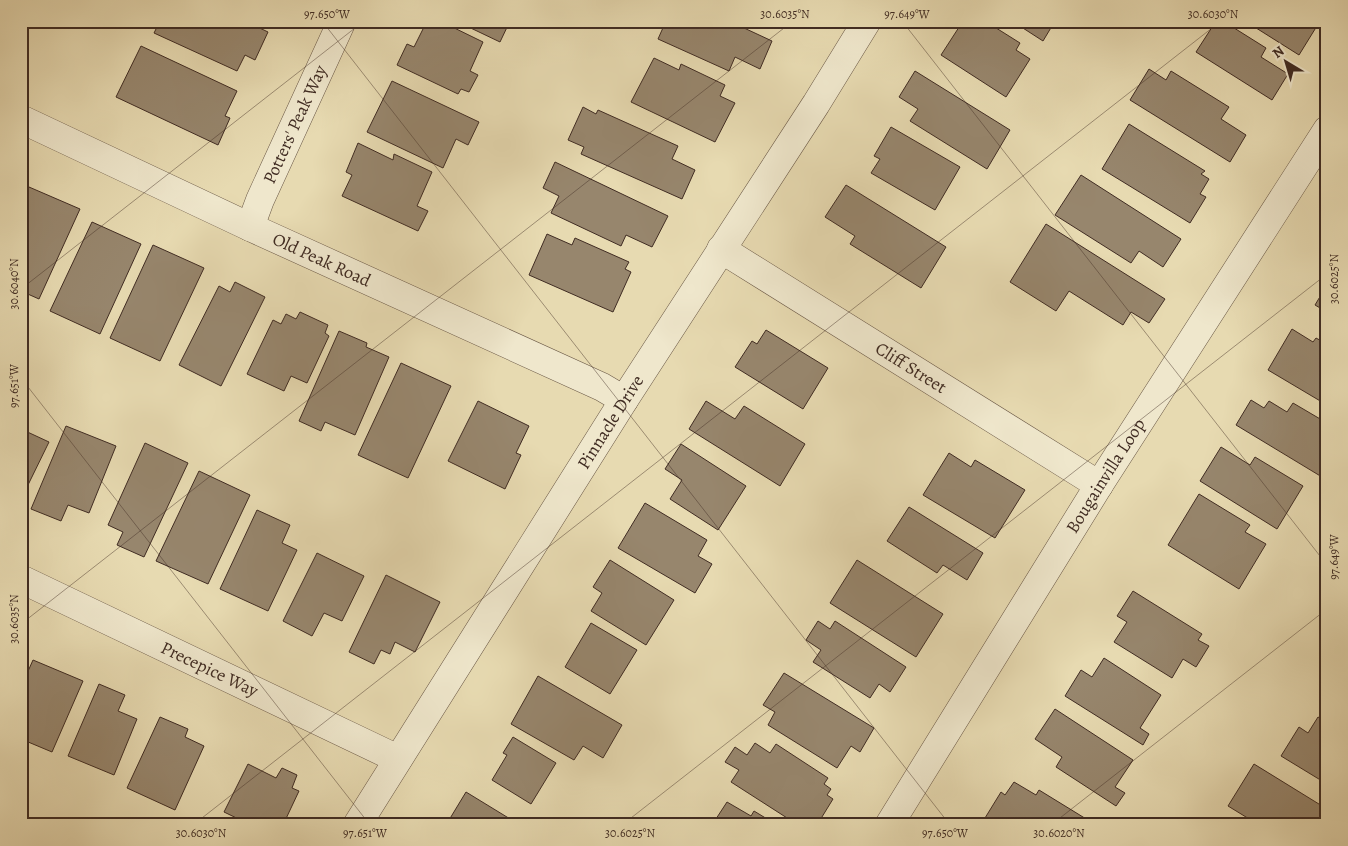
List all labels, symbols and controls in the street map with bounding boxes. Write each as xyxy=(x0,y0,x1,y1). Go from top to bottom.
text: 97.650°W xyxy=(304,6,351,22)
text: 30.6035°N xyxy=(760,6,810,22)
text: 97.649°W xyxy=(884,6,931,22)
text: 30.6030°N xyxy=(1188,6,1239,22)
north arrow xyxy=(1260,38,1310,88)
text: N xyxy=(1268,42,1288,63)
street label: Potters' Peak Way xyxy=(257,60,333,188)
street label: Old Peak Road xyxy=(269,227,375,293)
text: 30.6025°N xyxy=(1326,254,1342,304)
text: 30.6040°N xyxy=(6,258,22,310)
street label: Cliff Street xyxy=(871,336,951,399)
text: 97.651°W xyxy=(6,363,22,408)
street label: Pinnacle Drive xyxy=(572,370,649,474)
street label: Bougainvilla Loop xyxy=(1060,414,1151,538)
text: 97.649°W xyxy=(1326,533,1342,580)
text: 30.6035°N xyxy=(6,594,22,644)
street label: Precepice Way xyxy=(157,636,263,703)
text: 30.6030°N xyxy=(176,825,227,841)
text: 97.651°W xyxy=(343,825,388,841)
text: 30.6025°N xyxy=(605,825,655,841)
text: 97.650°W xyxy=(922,825,969,841)
text: 30.6020°N xyxy=(1033,825,1085,841)

